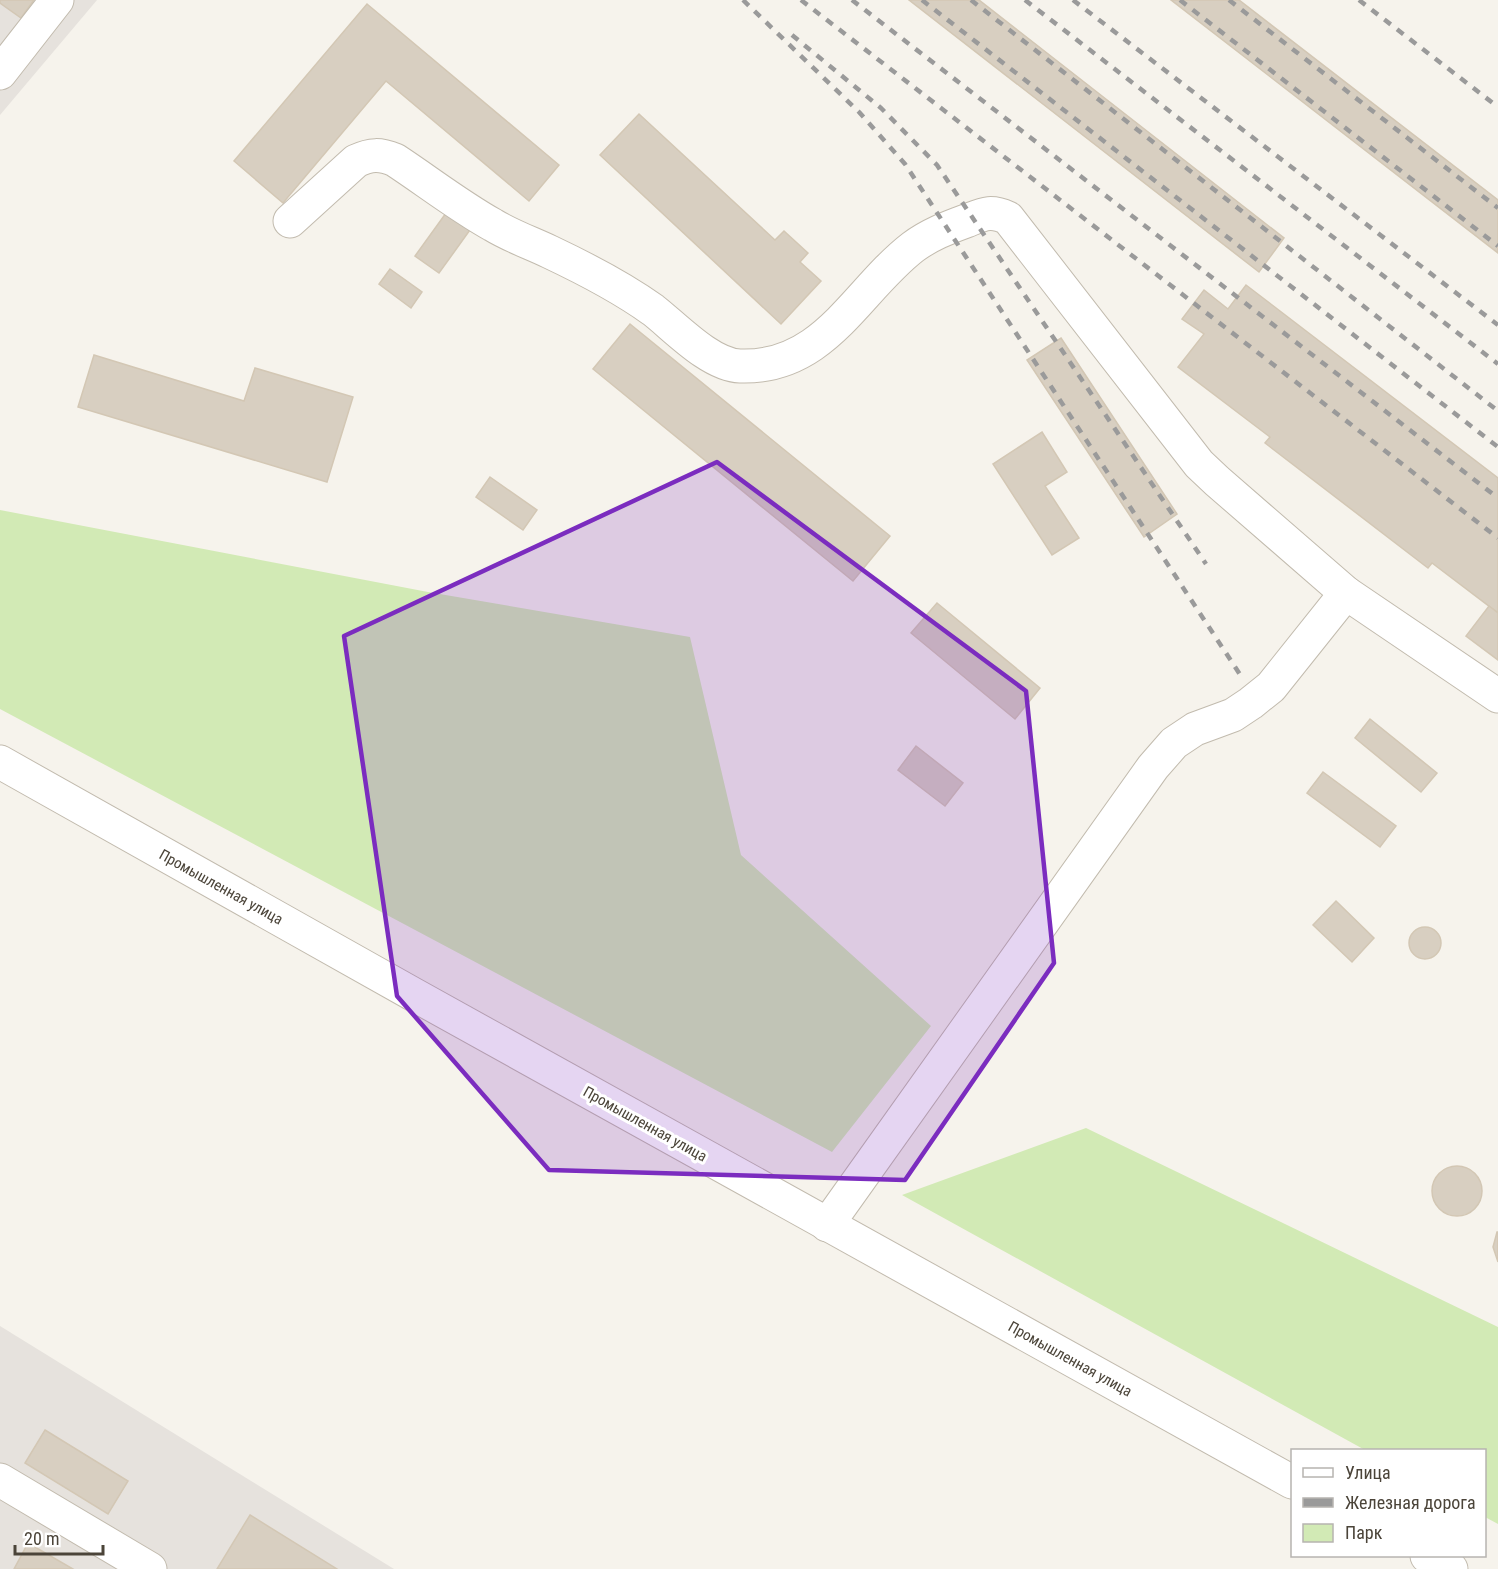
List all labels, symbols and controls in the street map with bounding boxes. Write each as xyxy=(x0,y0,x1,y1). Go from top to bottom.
street label: Промышленная улица xyxy=(156,845,286,929)
street label: Промышленная улица xyxy=(580,1082,710,1166)
street label: Промышленная улица xyxy=(1005,1317,1135,1401)
legend xyxy=(1291,1449,1486,1557)
text: Улица xyxy=(1345,1462,1391,1483)
text: Железная дорога xyxy=(1345,1492,1476,1513)
scale bar xyxy=(15,1518,104,1556)
text: Парк xyxy=(1345,1522,1383,1543)
text: 20 m xyxy=(24,1528,59,1549)

